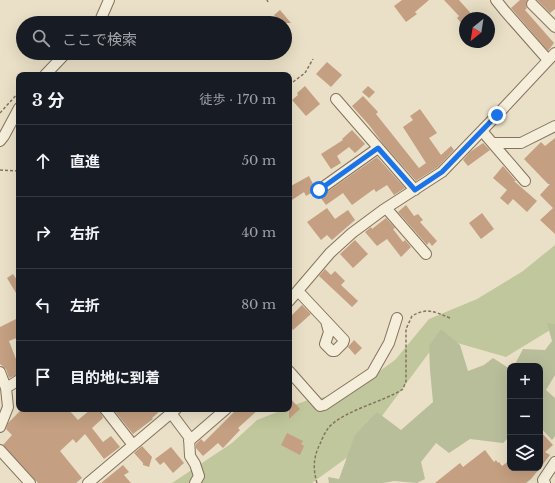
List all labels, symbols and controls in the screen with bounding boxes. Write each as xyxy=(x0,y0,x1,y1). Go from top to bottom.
north arrow xyxy=(459,12,495,48)
search box xyxy=(16,16,292,60)
icon: search xyxy=(30,27,52,49)
text: ここで検索 xyxy=(62,30,137,49)
text: 3 分 xyxy=(32,90,64,111)
text: 徒歩 · 170 m xyxy=(200,91,276,108)
route end xyxy=(488,106,506,124)
icon: ahead xyxy=(32,150,54,172)
text: 直進 xyxy=(70,152,100,171)
text: 50 m xyxy=(242,152,276,169)
route start xyxy=(310,181,328,199)
icon: right xyxy=(32,222,54,244)
text: 右折 xyxy=(70,224,100,243)
text: 40 m xyxy=(241,224,276,241)
icon: left xyxy=(32,294,54,316)
text: 左折 xyxy=(70,296,100,315)
text: 80 m xyxy=(241,296,276,313)
map controls xyxy=(507,363,543,471)
button: + xyxy=(507,363,543,399)
icon: arrive xyxy=(32,366,54,388)
text: 目的地に到着 xyxy=(70,368,160,387)
button: − xyxy=(507,399,543,435)
button: layers xyxy=(507,435,543,471)

